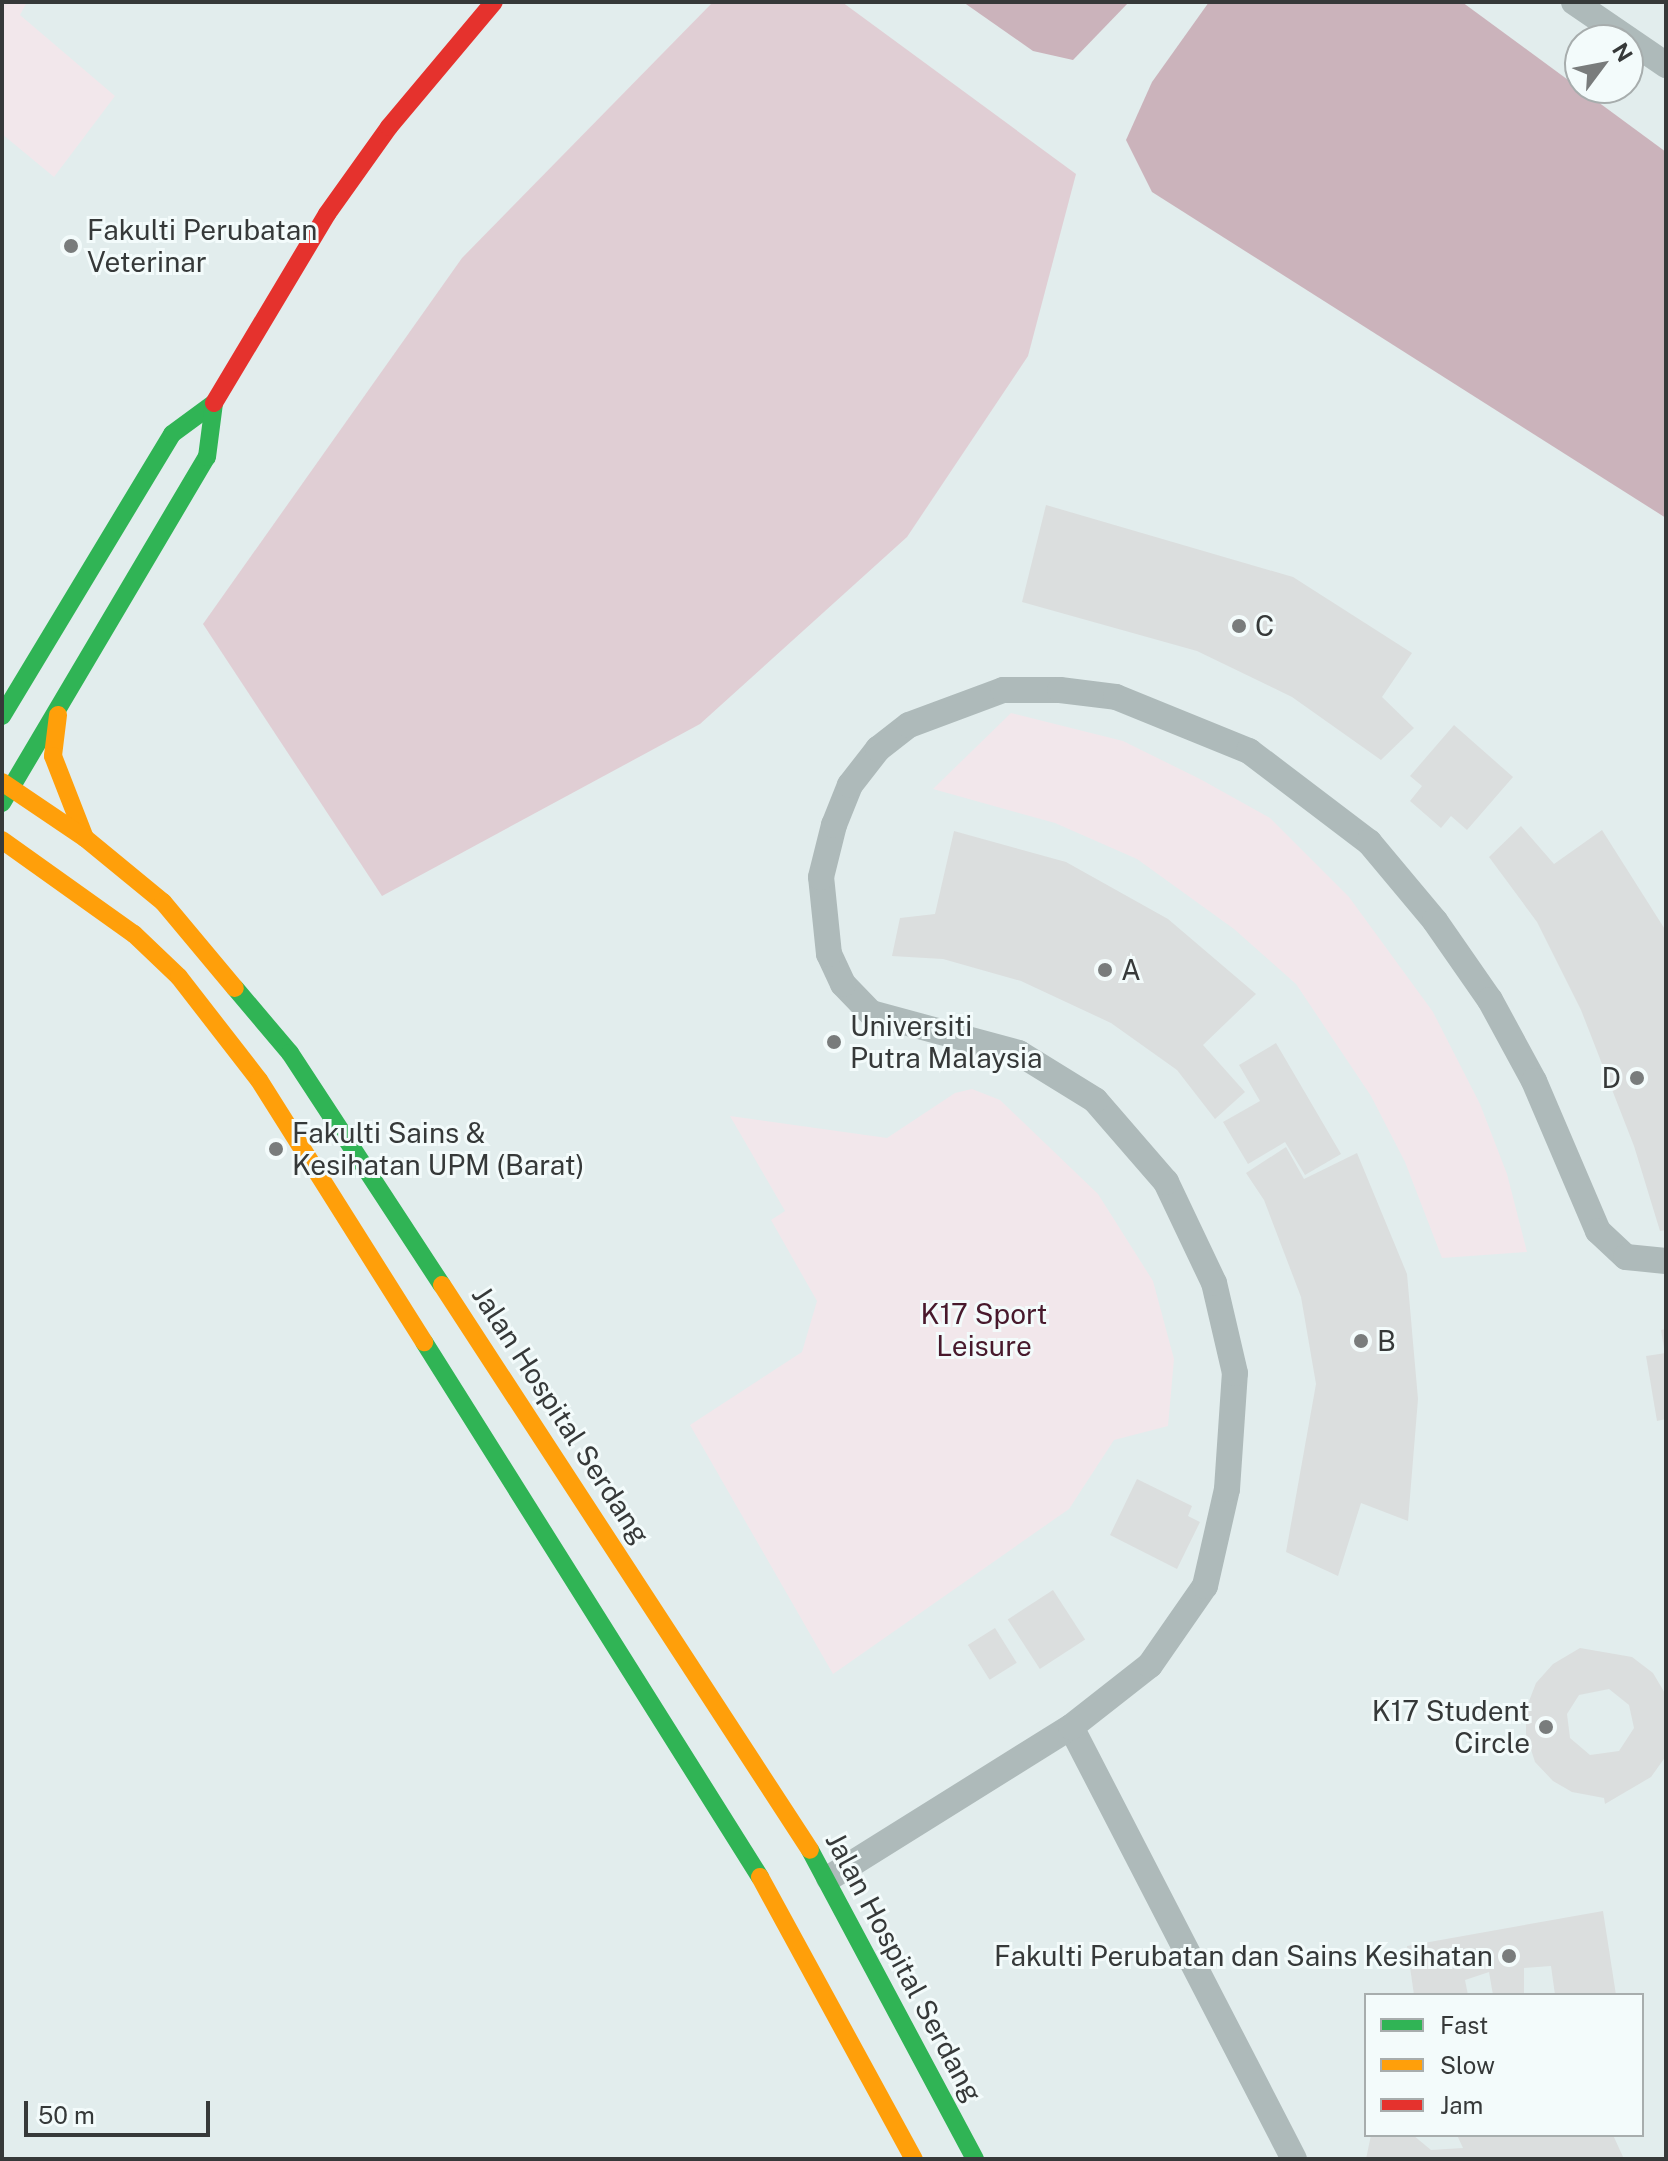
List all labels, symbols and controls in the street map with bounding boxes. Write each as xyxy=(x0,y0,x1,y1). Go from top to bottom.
north arrow xyxy=(1564,24,1644,104)
text: N xyxy=(1607,38,1638,67)
place label: Fakulti Perubatan Veterinar xyxy=(87,213,317,279)
marker: Fakulti Perubatan Veterinar xyxy=(62,237,80,255)
place label: C xyxy=(1255,609,1274,643)
marker: C xyxy=(1230,617,1248,635)
place label: A xyxy=(1121,953,1141,987)
marker: A xyxy=(1096,961,1114,979)
place label: Universiti Putra Malaysia xyxy=(850,1009,1042,1075)
marker: Universiti Putra Malaysia xyxy=(825,1033,843,1051)
place label: D xyxy=(1602,1061,1621,1095)
marker: D xyxy=(1628,1069,1646,1087)
place label: Fakulti Sains & Kesihatan UPM (Barat) xyxy=(292,1116,584,1182)
marker: Fakulti Sains & Kesihatan UPM (Barat) xyxy=(267,1140,285,1158)
street label: Jalan Hospital Serdang xyxy=(465,1280,657,1550)
park label: K17 Sport Leisure xyxy=(921,1297,1047,1363)
place label: B xyxy=(1377,1324,1396,1358)
marker: B xyxy=(1352,1332,1370,1350)
place label: K17 Student Circle xyxy=(1372,1694,1530,1760)
marker: K17 Student Circle xyxy=(1537,1718,1555,1736)
street label: Jalan Hospital Serdang xyxy=(819,1826,989,2108)
place label: Fakulti Perubatan dan Sains Kesihatan xyxy=(994,1939,1493,1973)
marker: Fakulti Perubatan dan Sains Kesihatan xyxy=(1500,1947,1518,1965)
legend xyxy=(1364,1993,1644,2137)
text: Fast xyxy=(1440,2011,1488,2039)
text: Slow xyxy=(1440,2051,1495,2079)
scale bar xyxy=(28,2085,214,2135)
text: Jam xyxy=(1440,2091,1483,2119)
text: 50 m xyxy=(38,2101,95,2129)

